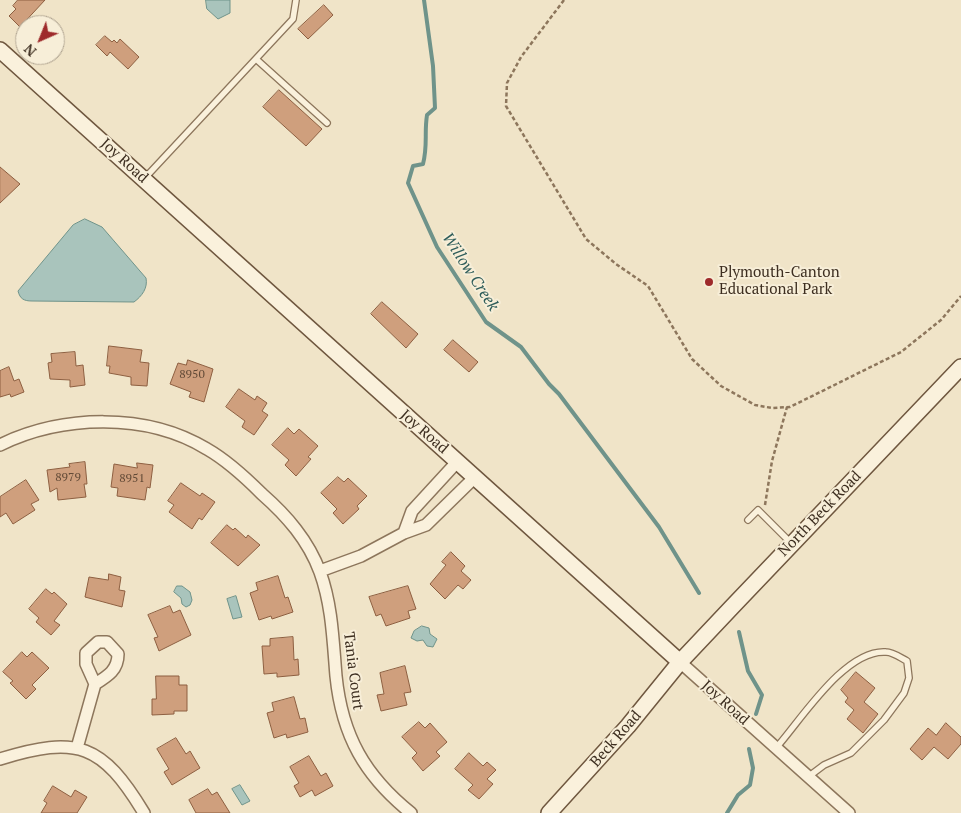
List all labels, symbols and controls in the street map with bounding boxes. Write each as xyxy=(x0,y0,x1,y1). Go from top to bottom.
north arrow xyxy=(15,15,65,65)
text: N xyxy=(20,40,40,61)
street label: Joy Road xyxy=(96,135,152,187)
water label: Willow Creek xyxy=(438,229,502,315)
place label: Plymouth-Canton Educational Park xyxy=(719,264,840,299)
marker: Plymouth-Canton Educational Park xyxy=(703,276,715,288)
house number: 8950 xyxy=(179,368,205,382)
street label: Joy Road xyxy=(396,406,452,458)
street label: North Beck Road xyxy=(775,468,865,560)
house number: 8979 xyxy=(55,471,81,485)
house number: 8951 xyxy=(119,472,145,486)
street label: Tania Court xyxy=(339,631,367,711)
street label: Joy Road xyxy=(697,677,753,729)
street label: Beck Road xyxy=(587,707,645,771)

